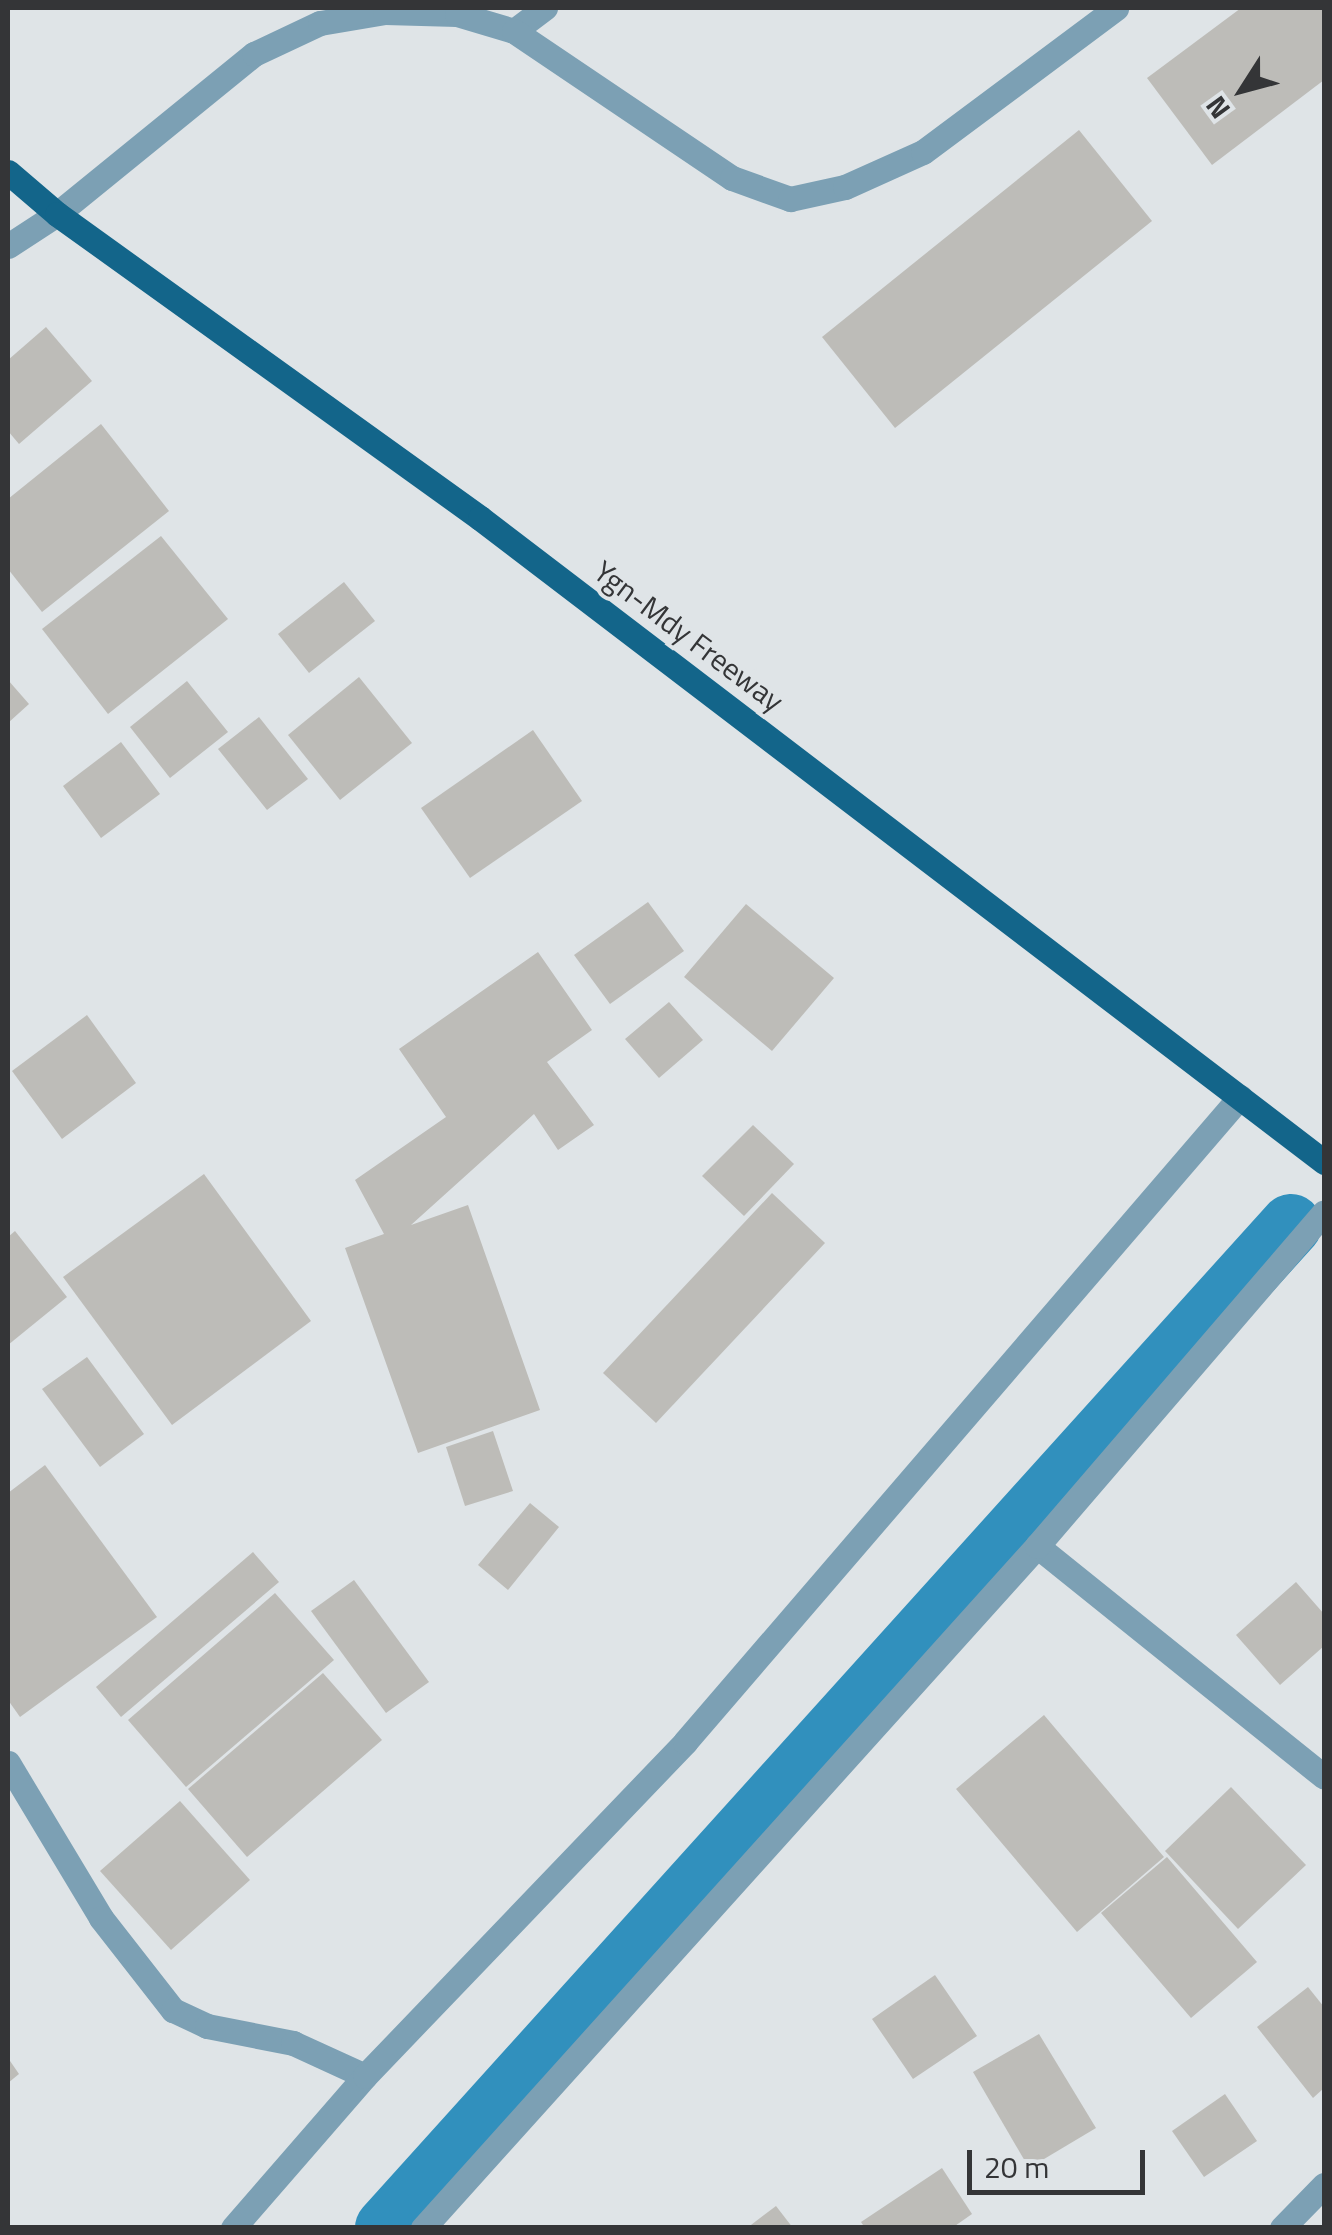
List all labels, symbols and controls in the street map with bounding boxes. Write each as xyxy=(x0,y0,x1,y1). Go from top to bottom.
north arrow xyxy=(1192,40,1292,140)
text: N xyxy=(1194,87,1240,128)
street label: Ygn-Mdy Freeway xyxy=(587,553,791,719)
scale bar xyxy=(972,2130,1150,2192)
text: 20 m xyxy=(984,2144,1049,2190)

